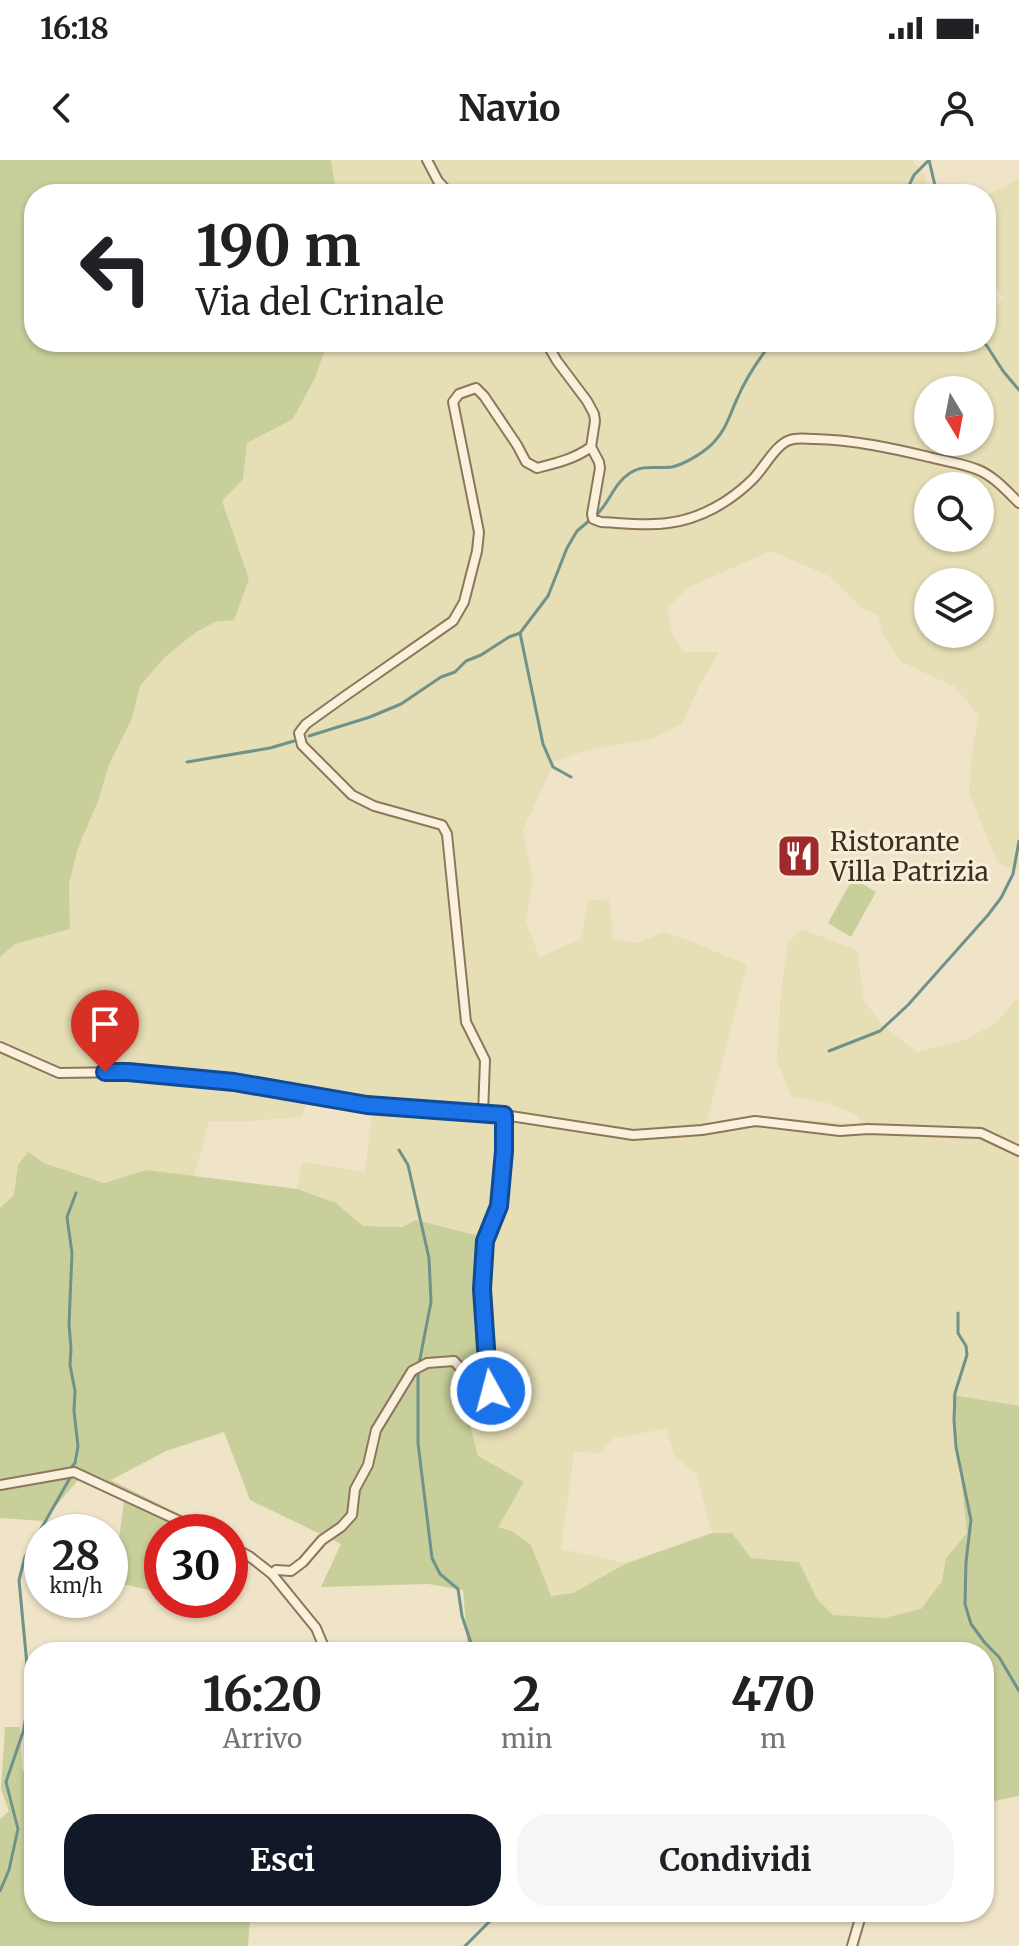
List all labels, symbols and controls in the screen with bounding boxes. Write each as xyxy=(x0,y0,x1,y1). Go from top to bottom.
text: 16:18 xyxy=(40,9,109,47)
icon: back xyxy=(40,86,84,130)
text: Navio xyxy=(458,86,561,131)
icon: person xyxy=(935,86,979,130)
text: 190 m xyxy=(196,211,361,281)
icon: left xyxy=(64,216,168,320)
text: Via del Crinale xyxy=(196,280,444,325)
north arrow xyxy=(914,376,994,456)
map controls xyxy=(914,376,994,648)
button: search xyxy=(914,472,994,552)
button: layers xyxy=(914,568,994,648)
place label: Ristorante Villa Patrizia xyxy=(829,825,989,888)
restaurant icon: Ristorante Villa Patrizia xyxy=(775,832,823,880)
pin xyxy=(71,990,139,1072)
icon: arrive xyxy=(83,1002,127,1046)
position arrow xyxy=(449,1349,533,1433)
speed limit sign: 30 xyxy=(144,1514,248,1618)
text: 28 xyxy=(52,1531,100,1581)
text: km/h xyxy=(50,1573,102,1598)
text: 16:20 xyxy=(202,1664,322,1724)
text: 2 xyxy=(513,1664,541,1724)
text: 470 xyxy=(731,1664,816,1724)
text: Arrivo xyxy=(223,1722,302,1755)
text: min xyxy=(501,1722,552,1755)
text: m xyxy=(760,1722,786,1755)
button: Esci xyxy=(64,1814,501,1906)
button: Condividi xyxy=(517,1814,954,1906)

